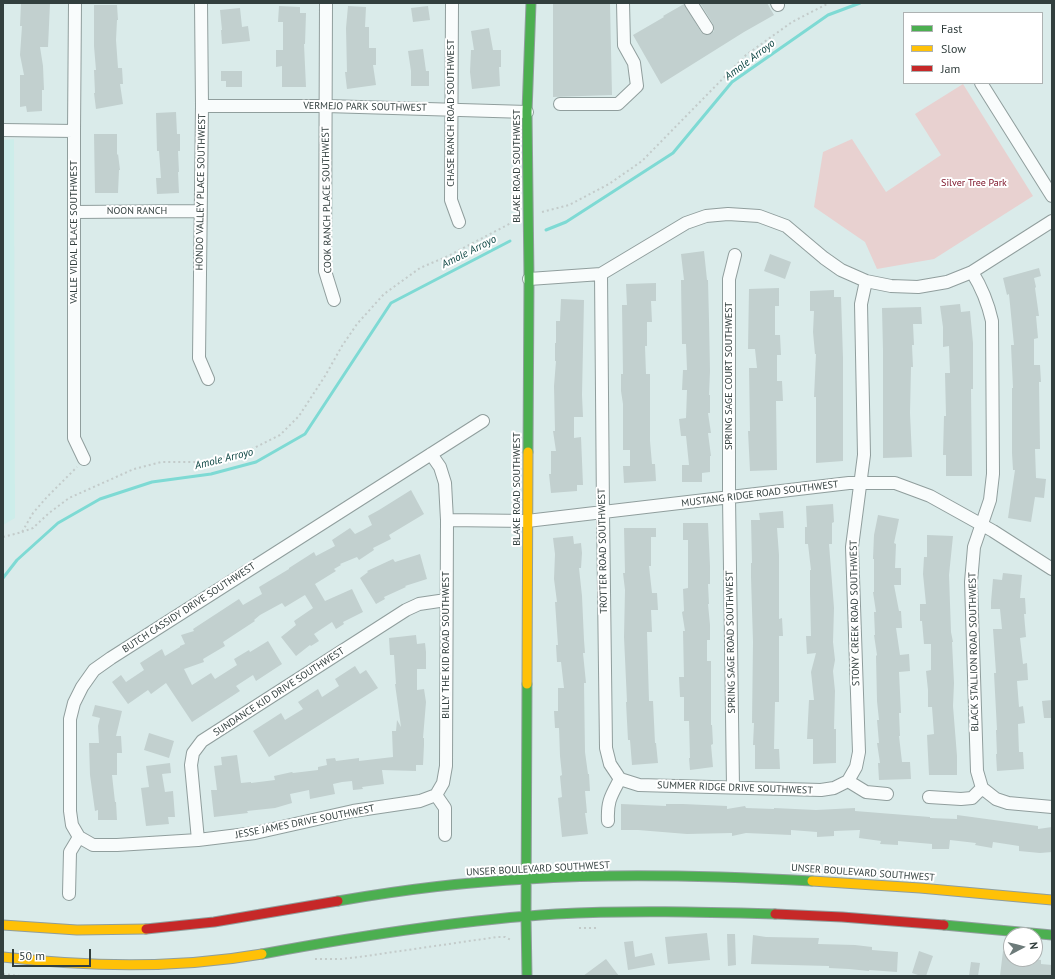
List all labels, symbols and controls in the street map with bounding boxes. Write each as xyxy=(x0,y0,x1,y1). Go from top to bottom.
legend xyxy=(903,12,1043,84)
text: Fast xyxy=(941,21,962,36)
water label: Amole Arroyo xyxy=(722,37,778,83)
street label: CHASE RANCH ROAD SOUTHWEST xyxy=(445,39,457,187)
text: Slow xyxy=(941,41,966,56)
text: Jam xyxy=(941,61,960,76)
street label: VERMEJO PARK SOUTHWEST xyxy=(303,100,427,114)
street label: BLAKE ROAD SOUTHWEST xyxy=(511,109,523,223)
street label: HONDO VALLEY PLACE SOUTHWEST xyxy=(194,113,208,271)
street label: COOK RANCH PLACE SOUTHWEST xyxy=(320,126,334,274)
street label: VALLE VIDAL PLACE SOUTHWEST xyxy=(68,160,80,304)
park label: Silver Tree Park xyxy=(941,177,1007,189)
street label: NOON RANCH xyxy=(107,205,167,217)
water label: Amole Arroyo xyxy=(439,233,499,271)
street label: SPRING SAGE COURT SOUTHWEST xyxy=(723,302,735,450)
street label: BLAKE ROAD SOUTHWEST xyxy=(511,432,523,546)
water label: Amole Arroyo xyxy=(193,445,255,473)
street label: MUSTANG RIDGE ROAD SOUTHWEST xyxy=(681,478,839,510)
street label: TROTTER ROAD SOUTHWEST xyxy=(596,488,610,614)
street label: STONY CREEK ROAD SOUTHWEST xyxy=(848,540,862,686)
street label: BUTCH CASSIDY DRIVE SOUTHWEST xyxy=(120,560,258,656)
street label: SPRING SAGE ROAD SOUTHWEST xyxy=(724,570,738,714)
street label: BILLY THE KID ROAD SOUTHWEST xyxy=(440,571,452,719)
street label: BLACK STALLION ROAD SOUTHWEST xyxy=(967,572,981,732)
street label: SUNDANCE KID DRIVE SOUTHWEST xyxy=(211,645,347,739)
street label: SUMMER RIDGE DRIVE SOUTHWEST xyxy=(657,779,813,797)
street label: JESSE JAMES DRIVE SOUTHWEST xyxy=(234,803,376,841)
street label: UNSER BOULEVARD SOUTHWEST xyxy=(466,859,610,879)
street label: UNSER BOULEVARD SOUTHWEST xyxy=(791,862,935,884)
north arrow xyxy=(1003,927,1043,967)
scale bar xyxy=(14,941,93,967)
text: N xyxy=(1027,941,1041,950)
text: 50 m xyxy=(19,948,45,963)

